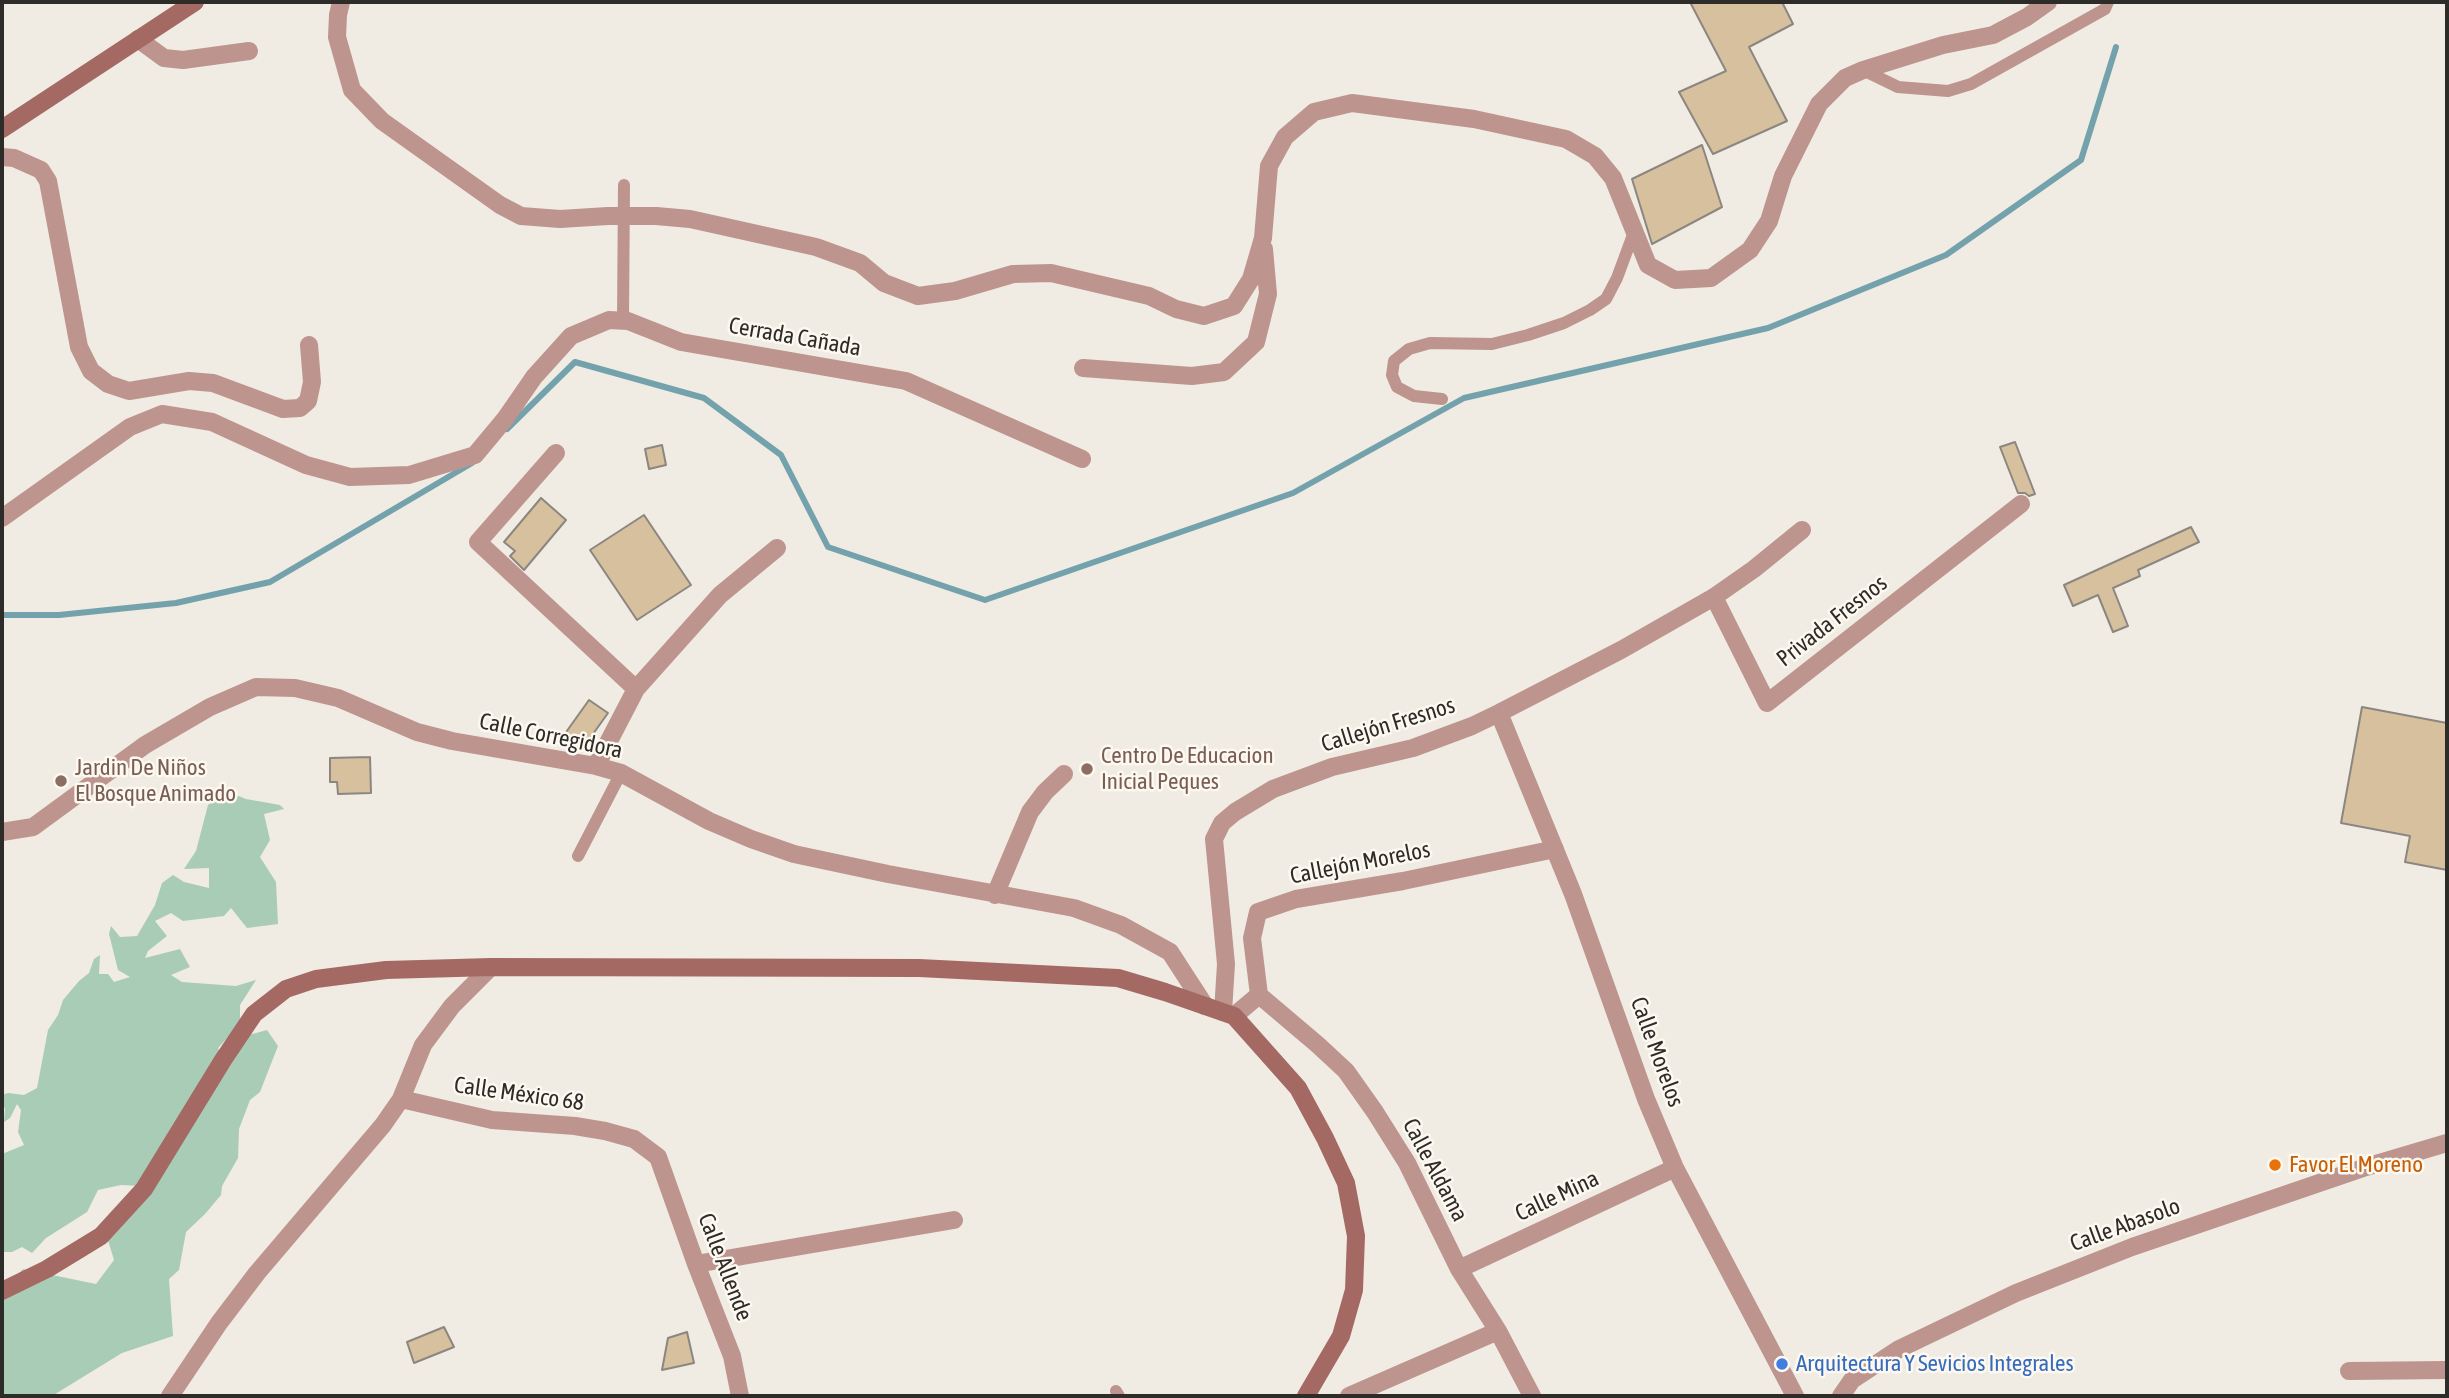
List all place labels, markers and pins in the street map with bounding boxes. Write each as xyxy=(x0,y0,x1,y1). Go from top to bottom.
place label: Centro De Educacion Inicial Peques xyxy=(1101,742,1274,796)
place label: Jardin De Niños El Bosque Animado xyxy=(75,754,236,808)
marker: Centro De Educacion Inicial Peques xyxy=(1079,761,1095,777)
marker: Jardin De Niños El Bosque Animado xyxy=(53,773,69,789)
place label: Favor El Moreno xyxy=(2289,1151,2423,1179)
marker: Favor El Moreno xyxy=(2267,1157,2283,1173)
place label: Arquitectura Y Sevicios Integrales xyxy=(1796,1350,2074,1378)
marker: Arquitectura Y Sevicios Integrales xyxy=(1774,1356,1790,1372)

